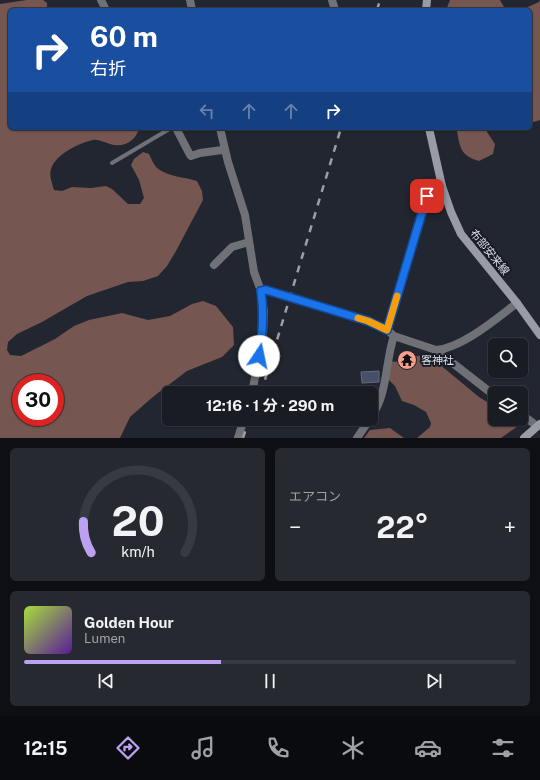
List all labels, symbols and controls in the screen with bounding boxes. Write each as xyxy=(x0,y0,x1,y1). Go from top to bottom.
text: 60 m xyxy=(90,20,158,53)
icon: right xyxy=(24,24,76,76)
text: 右折 xyxy=(90,58,126,79)
icon: left xyxy=(196,100,218,122)
icon: ahead xyxy=(238,100,260,122)
icon: ahead xyxy=(280,100,302,122)
icon: right xyxy=(322,100,344,122)
pin xyxy=(410,179,444,213)
icon: arrive xyxy=(416,185,438,207)
street label: 布部安来線 xyxy=(468,227,512,277)
position arrow xyxy=(238,335,280,377)
map controls xyxy=(488,338,528,426)
button: search xyxy=(488,338,528,378)
temple icon: 客神社 xyxy=(396,349,418,371)
place label: 客神社 xyxy=(421,354,454,366)
speed limit sign: 30 xyxy=(12,374,64,426)
button: layers xyxy=(488,386,528,426)
text: 12:16 · 1 分 · 290 m xyxy=(206,397,334,414)
text: エアコン xyxy=(289,489,341,504)
text: 20 xyxy=(111,495,164,544)
text: 22° xyxy=(376,509,429,545)
text: − xyxy=(289,514,301,540)
text: + xyxy=(504,514,516,540)
text: km/h xyxy=(121,542,154,559)
text: Golden Hour xyxy=(84,614,174,631)
text: Lumen xyxy=(84,631,125,646)
icon: previous xyxy=(95,670,117,692)
icon: pause xyxy=(259,670,281,692)
icon: next xyxy=(423,670,445,692)
icon: directions xyxy=(114,734,142,762)
icon: music xyxy=(189,734,217,762)
icon: phone xyxy=(264,734,292,762)
icon: climate xyxy=(339,734,367,762)
icon: car xyxy=(414,734,442,762)
icon: filters xyxy=(489,734,517,762)
text: 12:15 xyxy=(23,738,67,759)

